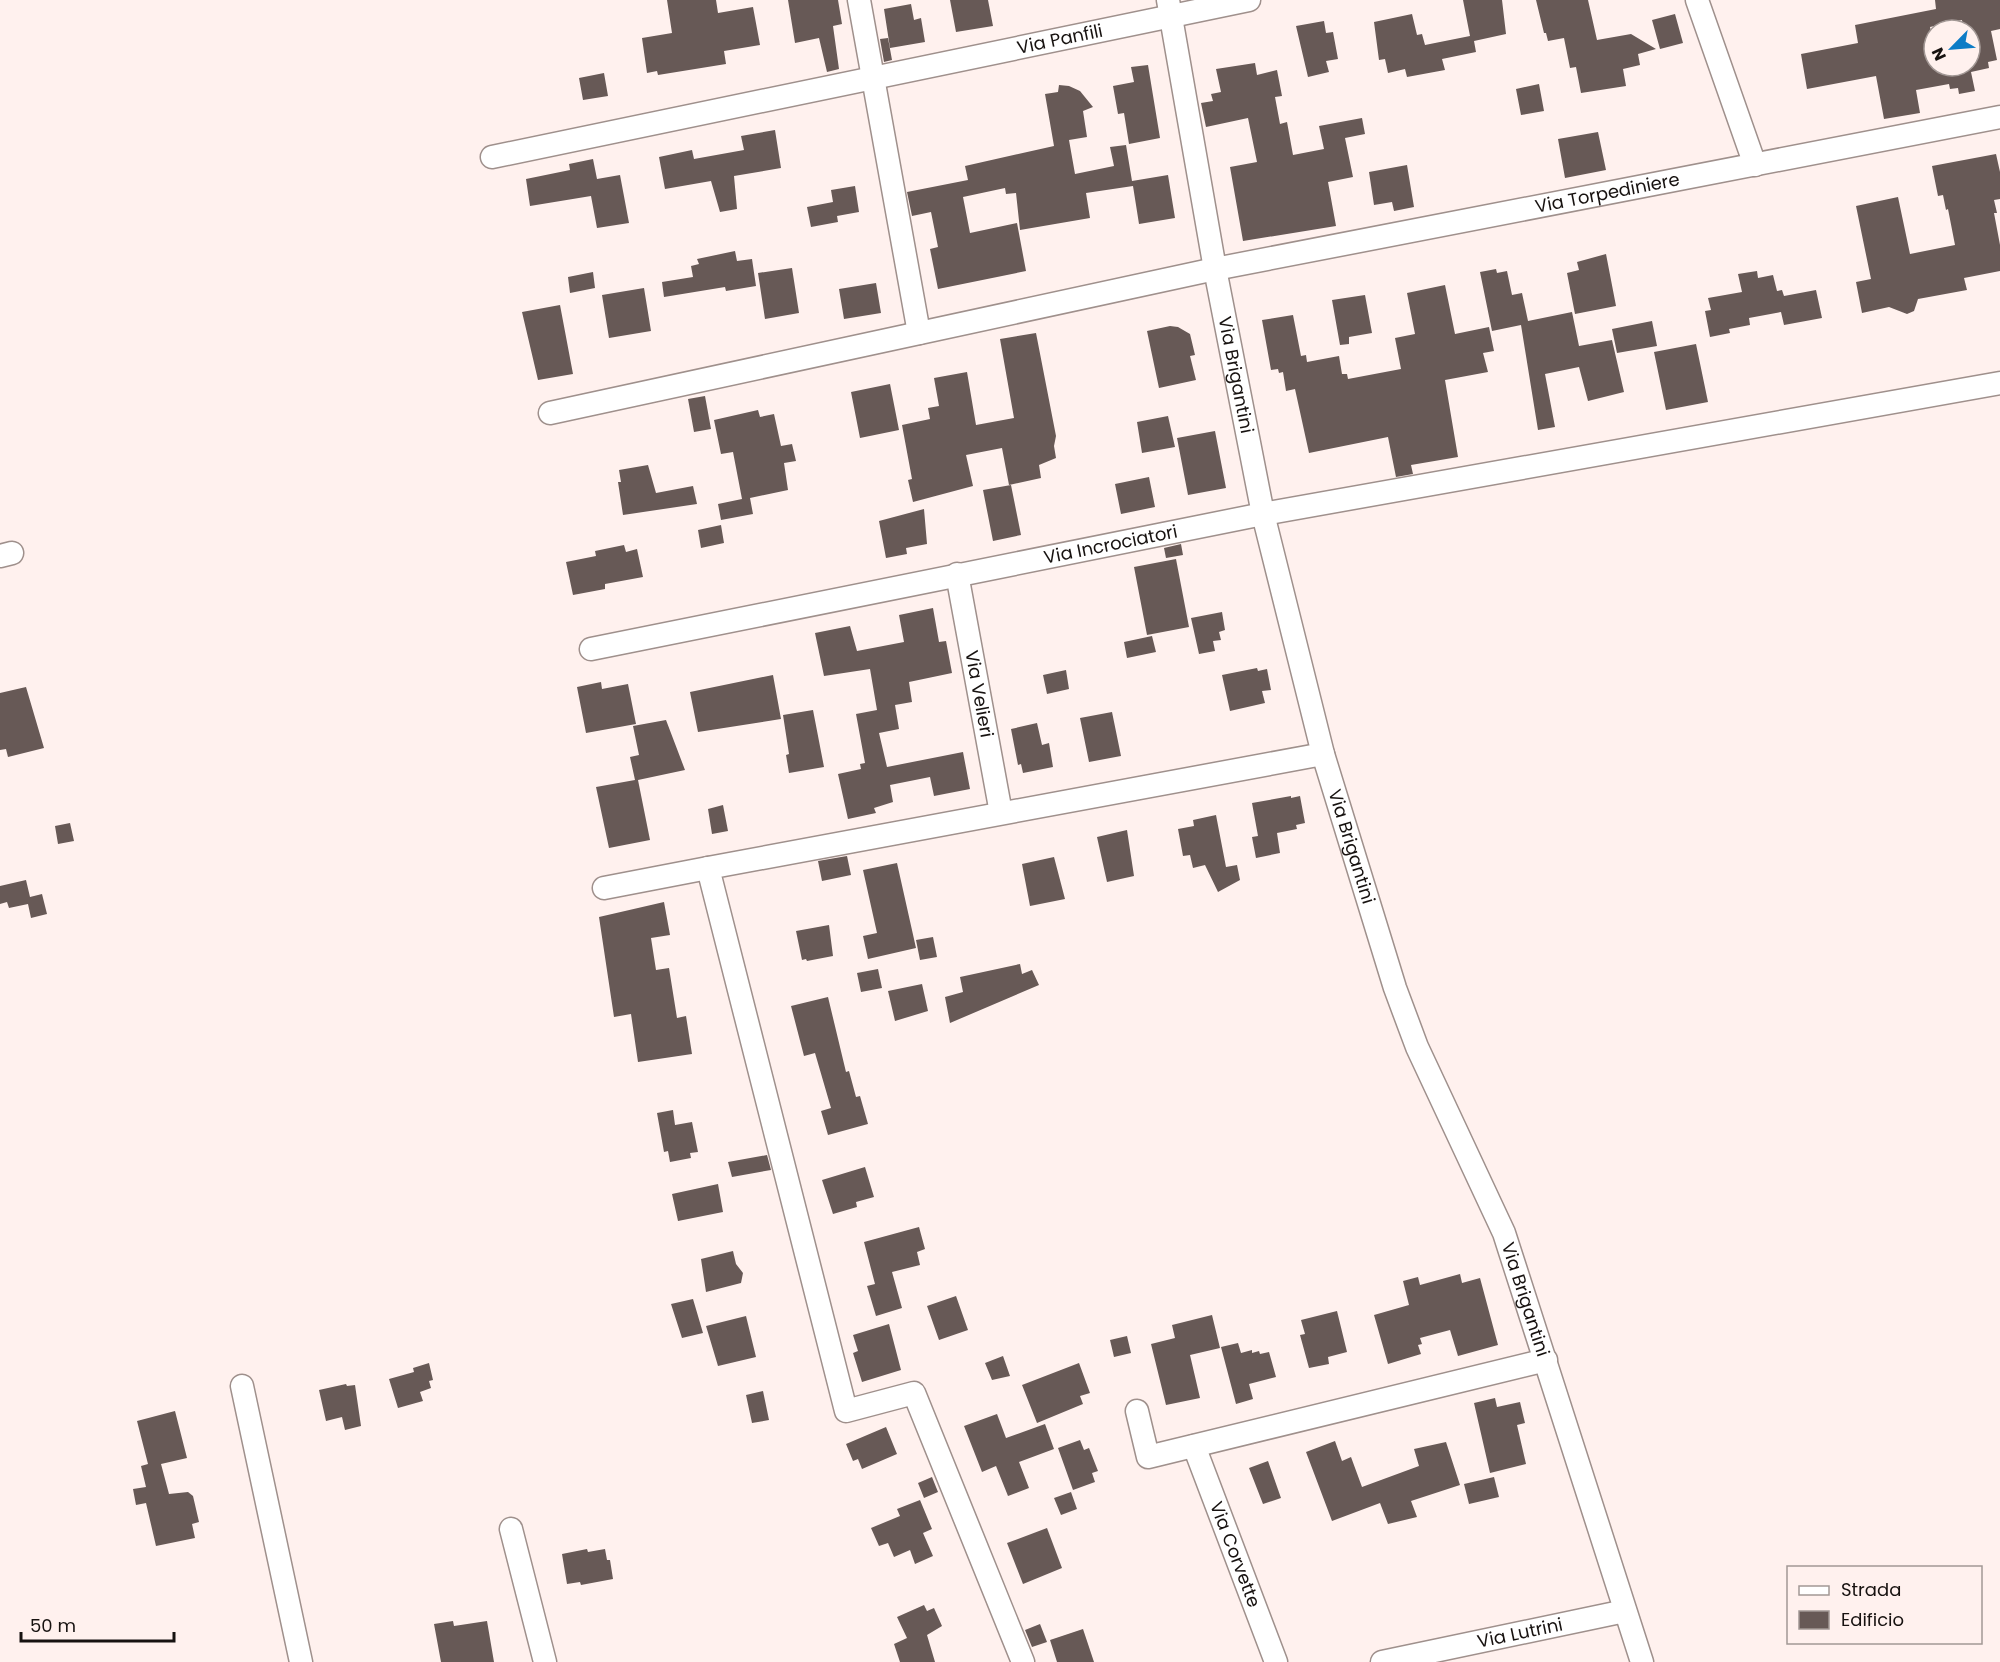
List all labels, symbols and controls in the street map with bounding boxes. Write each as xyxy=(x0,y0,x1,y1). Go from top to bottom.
street label: Via Panfili xyxy=(1015,18,1105,60)
north arrow xyxy=(1922,18,1982,78)
text: N xyxy=(1926,44,1952,64)
street label: Via Torpediniere xyxy=(1533,166,1682,219)
street label: Via Brigantini xyxy=(1213,314,1260,435)
street label: Via Incrociatori xyxy=(1042,519,1179,570)
street label: Via Velieri xyxy=(959,648,1000,739)
street label: Via Brigantini xyxy=(1323,786,1381,907)
street label: Via Brigantini xyxy=(1496,1239,1556,1360)
street label: Via Corvette xyxy=(1204,1498,1267,1611)
legend xyxy=(1787,1566,1982,1644)
text: Strada xyxy=(1841,1577,1901,1602)
scale bar xyxy=(21,1605,174,1643)
text: Edificio xyxy=(1841,1607,1904,1632)
street label: Via Lutrini xyxy=(1475,1611,1565,1654)
text: 50 m xyxy=(30,1613,76,1638)

